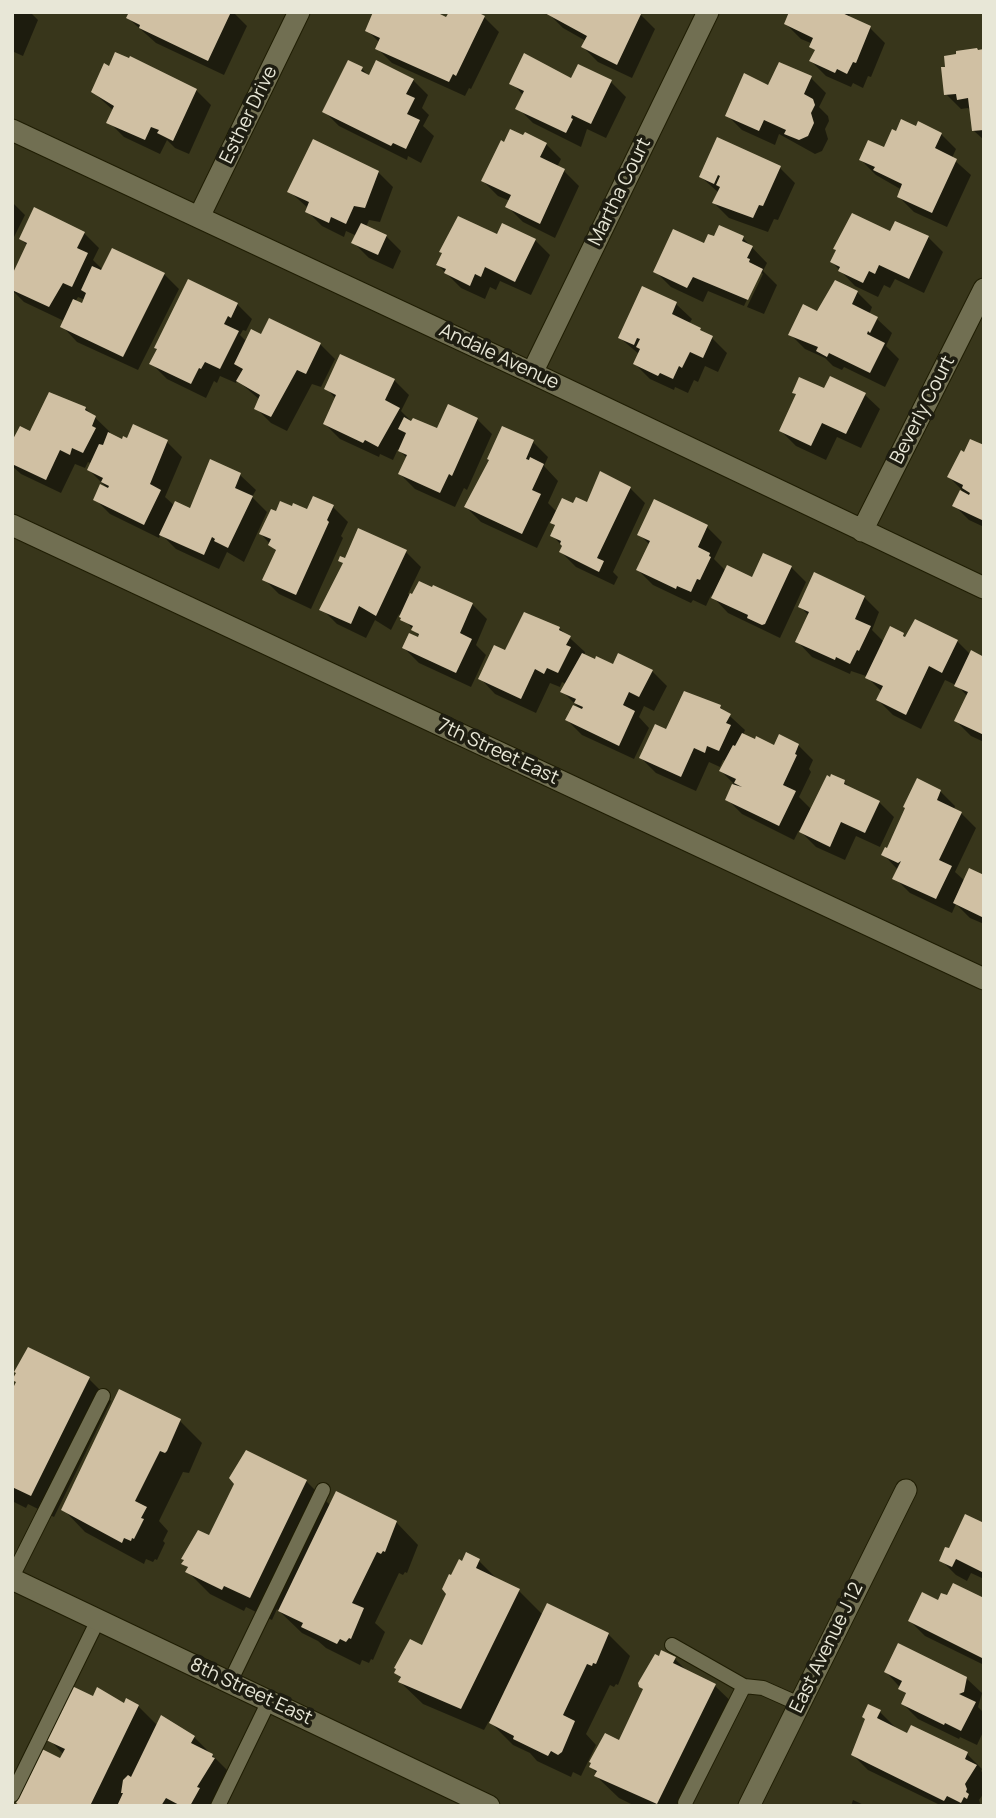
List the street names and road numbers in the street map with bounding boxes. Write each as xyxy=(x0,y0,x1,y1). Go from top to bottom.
street label: Esther Drive xyxy=(216,62,282,168)
street label: Martha Court xyxy=(584,134,656,250)
street label: Andale Avenue xyxy=(436,319,562,395)
street label: Beverly Court xyxy=(886,352,960,468)
street label: 7th Street East xyxy=(434,714,562,790)
street label: East Avenue J 12 xyxy=(786,1579,868,1717)
street label: 8th Street East xyxy=(186,1654,316,1730)

